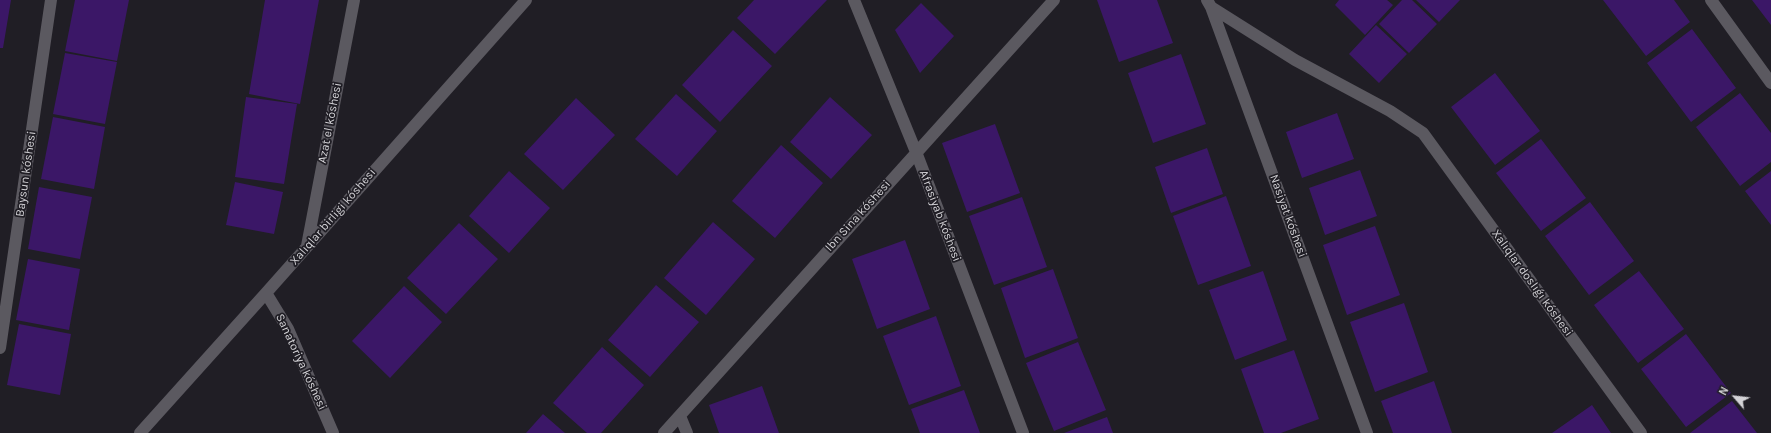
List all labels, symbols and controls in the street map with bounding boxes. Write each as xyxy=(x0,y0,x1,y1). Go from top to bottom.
street label: Azat el kóshesi xyxy=(315,81,345,165)
street label: Baysun kóshesi xyxy=(13,130,39,218)
street label: Xalıqlar birligi kóshesi xyxy=(287,166,379,268)
street label: Afrasiyab kóshesi xyxy=(916,168,964,264)
street label: Nasiyat kóshesi xyxy=(1266,173,1310,259)
street label: Ibn Sina kóshesi xyxy=(822,177,894,255)
street label: Xalıqlar doslıǵı kóshesi xyxy=(1488,227,1576,339)
street label: Sanatoriya kóshesi xyxy=(272,312,330,412)
north arrow xyxy=(1715,377,1755,417)
text: N xyxy=(1716,385,1732,398)

